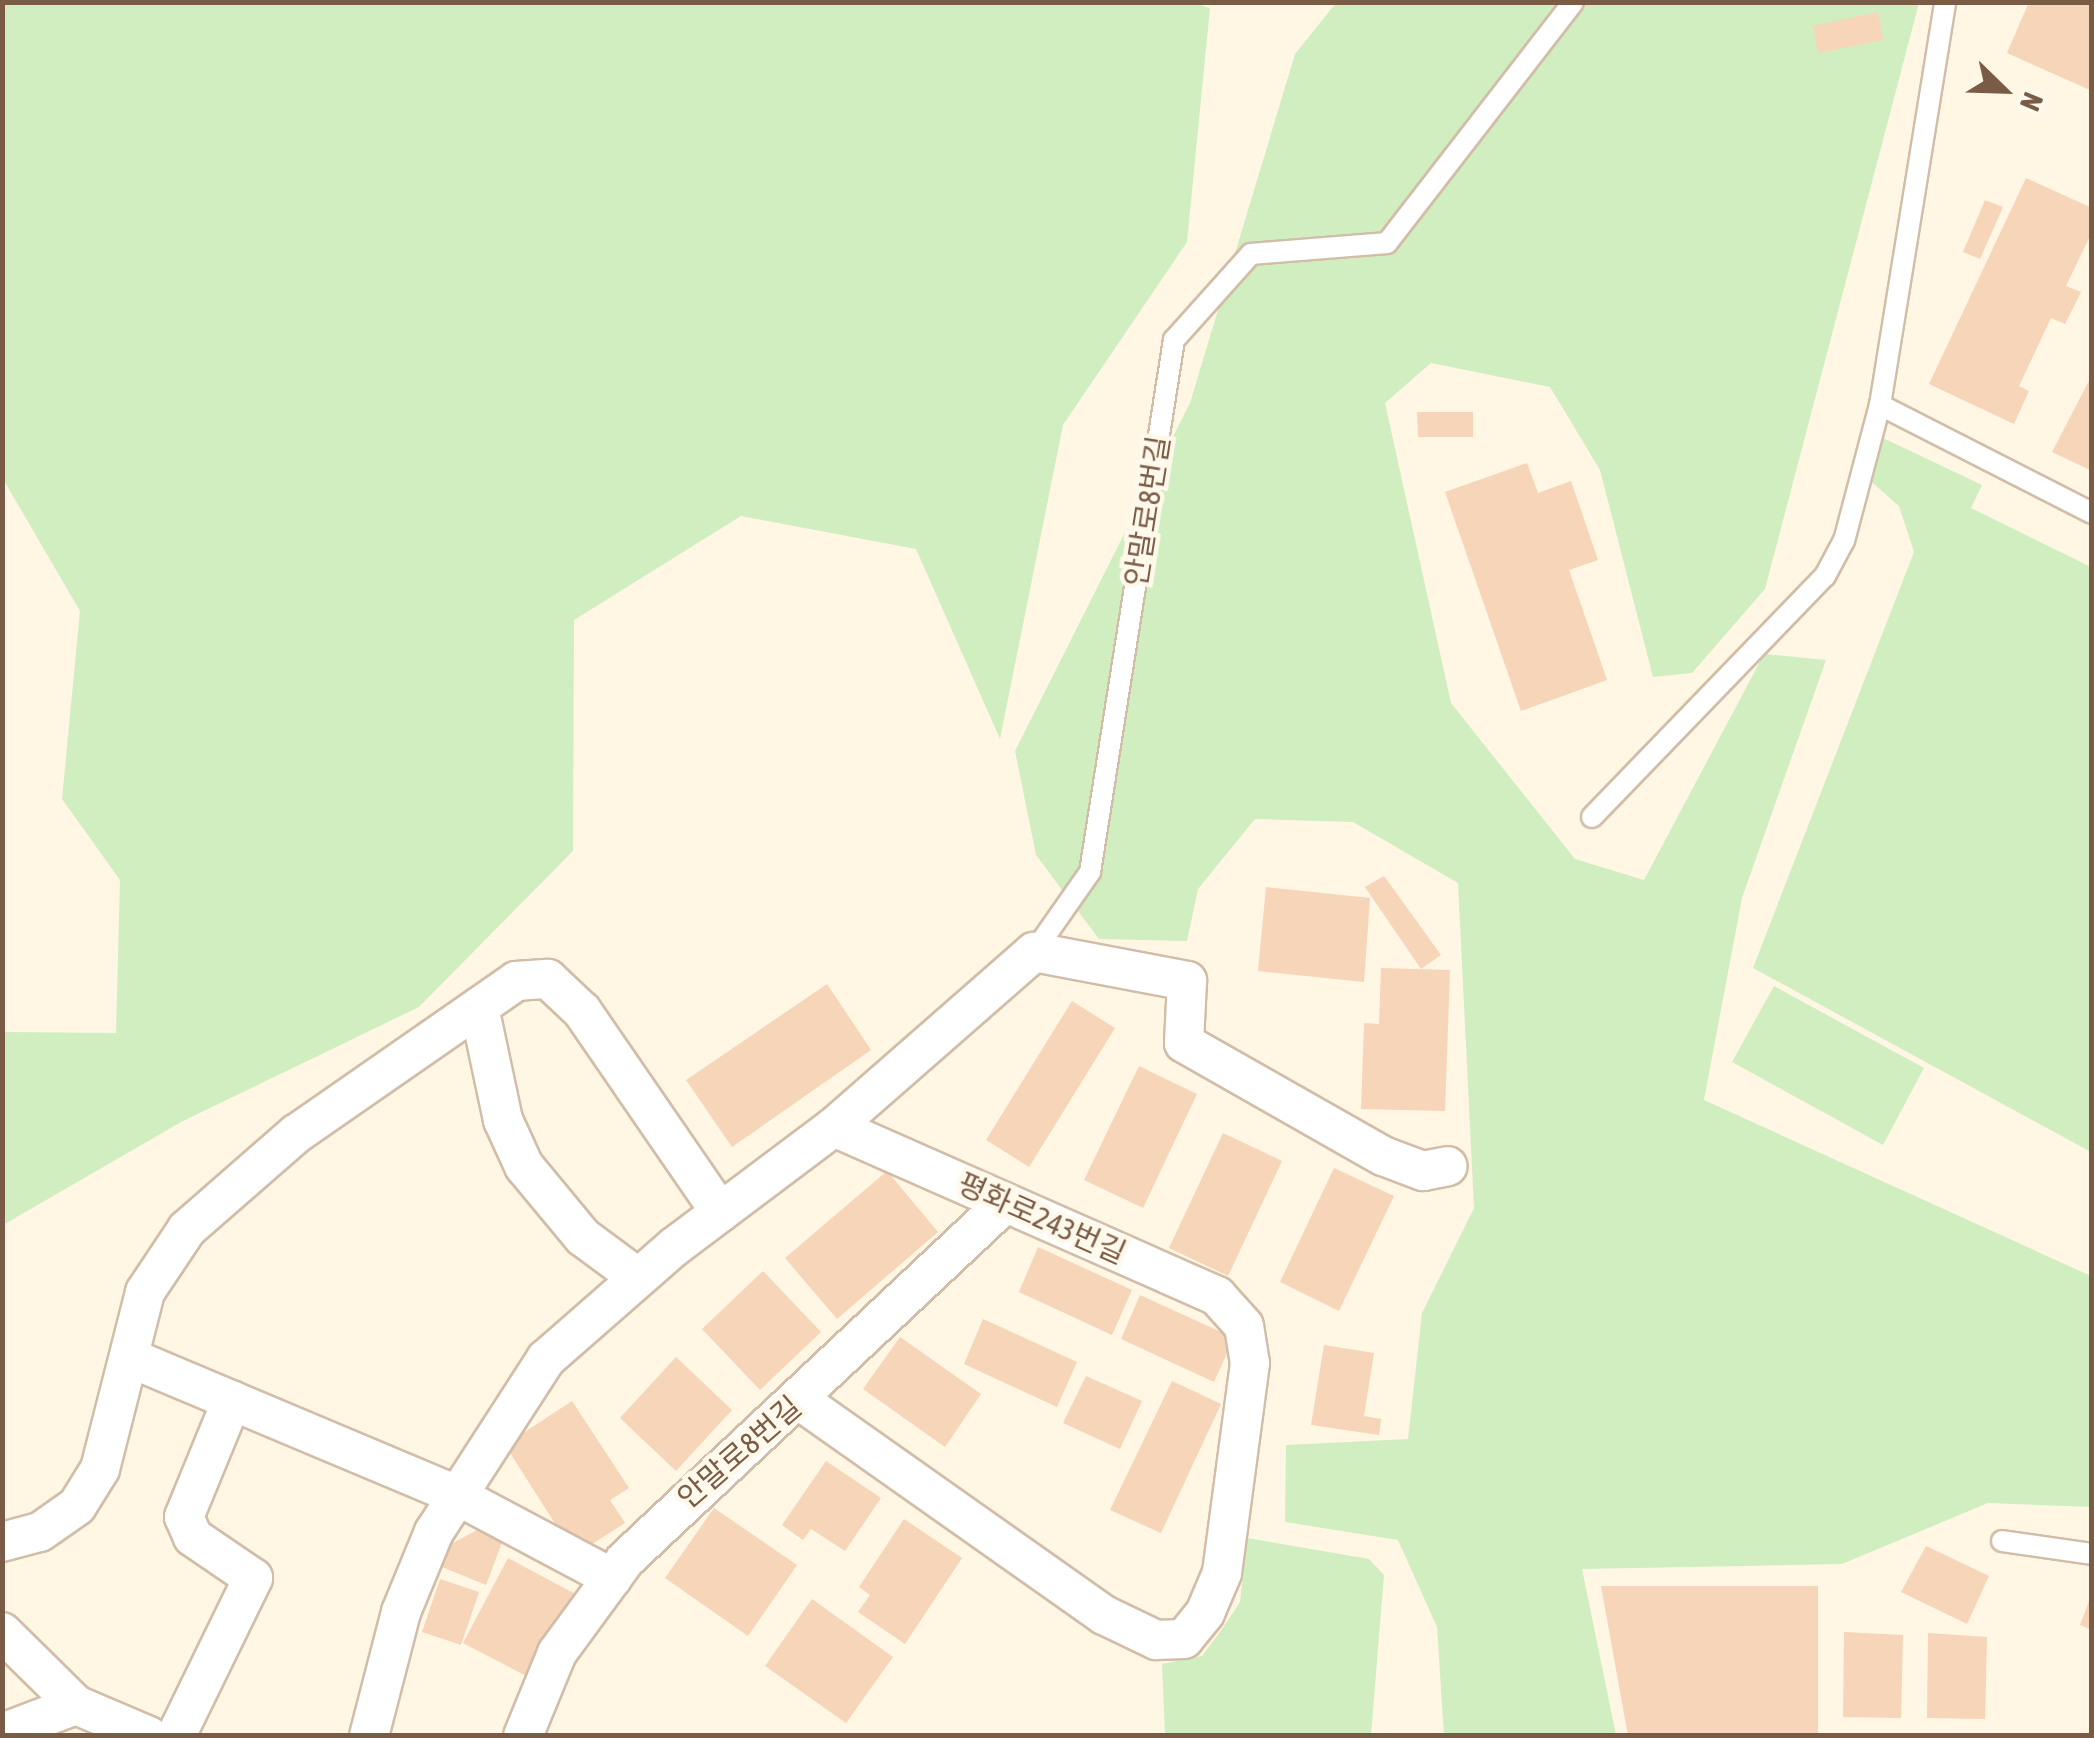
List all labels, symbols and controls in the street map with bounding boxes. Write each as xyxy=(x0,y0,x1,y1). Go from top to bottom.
north arrow xyxy=(1954,40,2054,140)
text: N xyxy=(2014,88,2050,116)
street label: 안말로8번길 xyxy=(1117,433,1177,589)
street label: 평화로243번길 xyxy=(952,1165,1132,1271)
street label: 안말로8번길 xyxy=(670,1389,808,1515)

